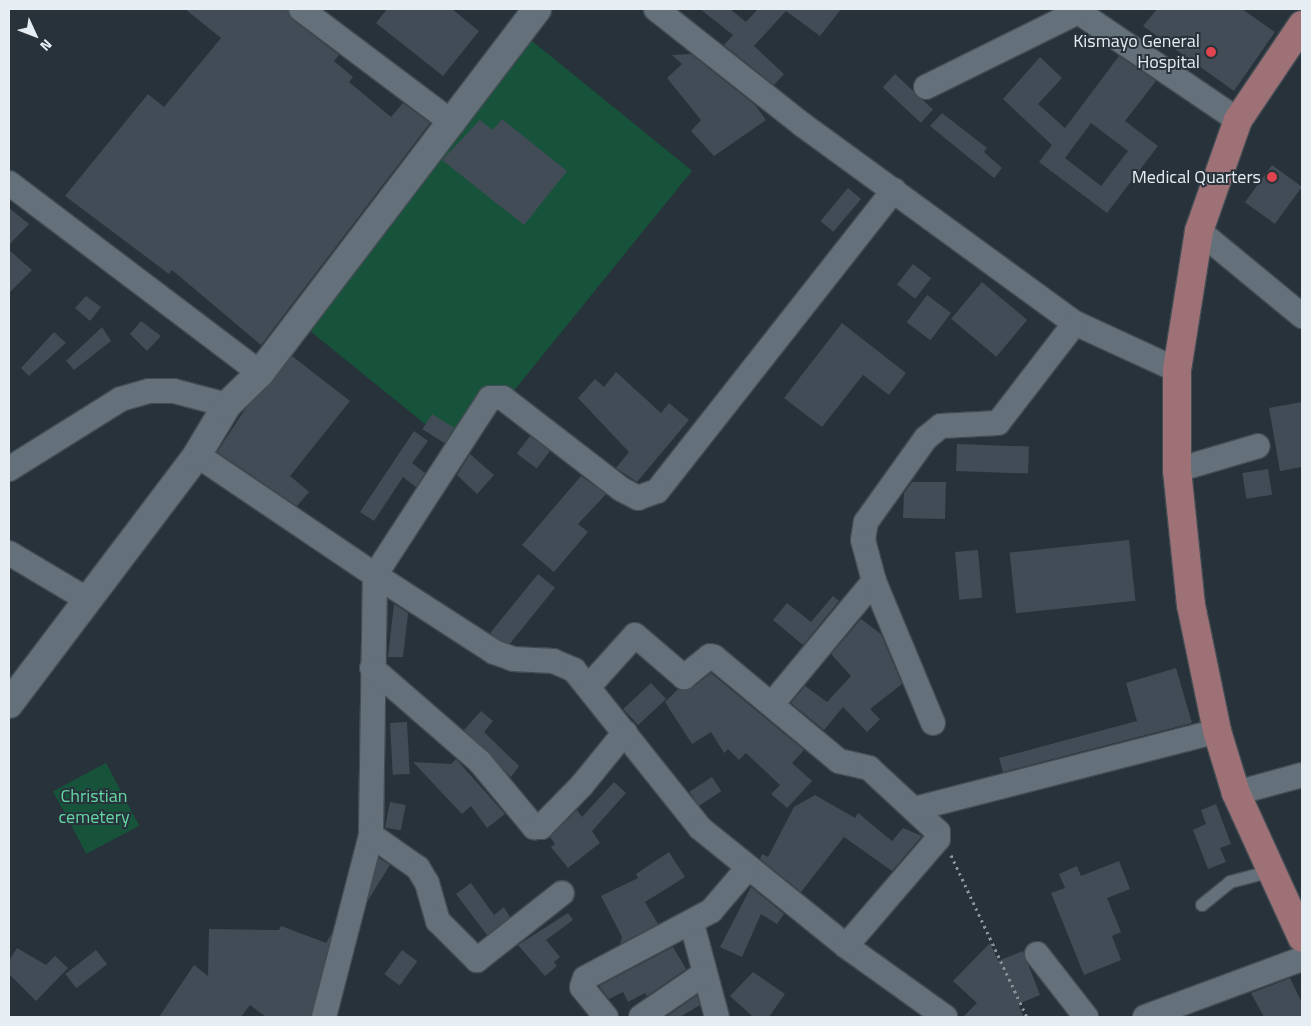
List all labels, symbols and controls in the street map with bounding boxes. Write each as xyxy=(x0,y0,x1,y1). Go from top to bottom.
north arrow xyxy=(10,10,60,60)
place label: Kismayo General Hospital xyxy=(1073,31,1200,74)
text: N xyxy=(35,35,57,56)
marker: Kismayo General Hospital xyxy=(1204,45,1218,59)
place label: Medical Quarters xyxy=(1132,166,1261,188)
marker: Medical Quarters xyxy=(1265,170,1279,184)
park label: Christian cemetery xyxy=(58,786,130,829)

